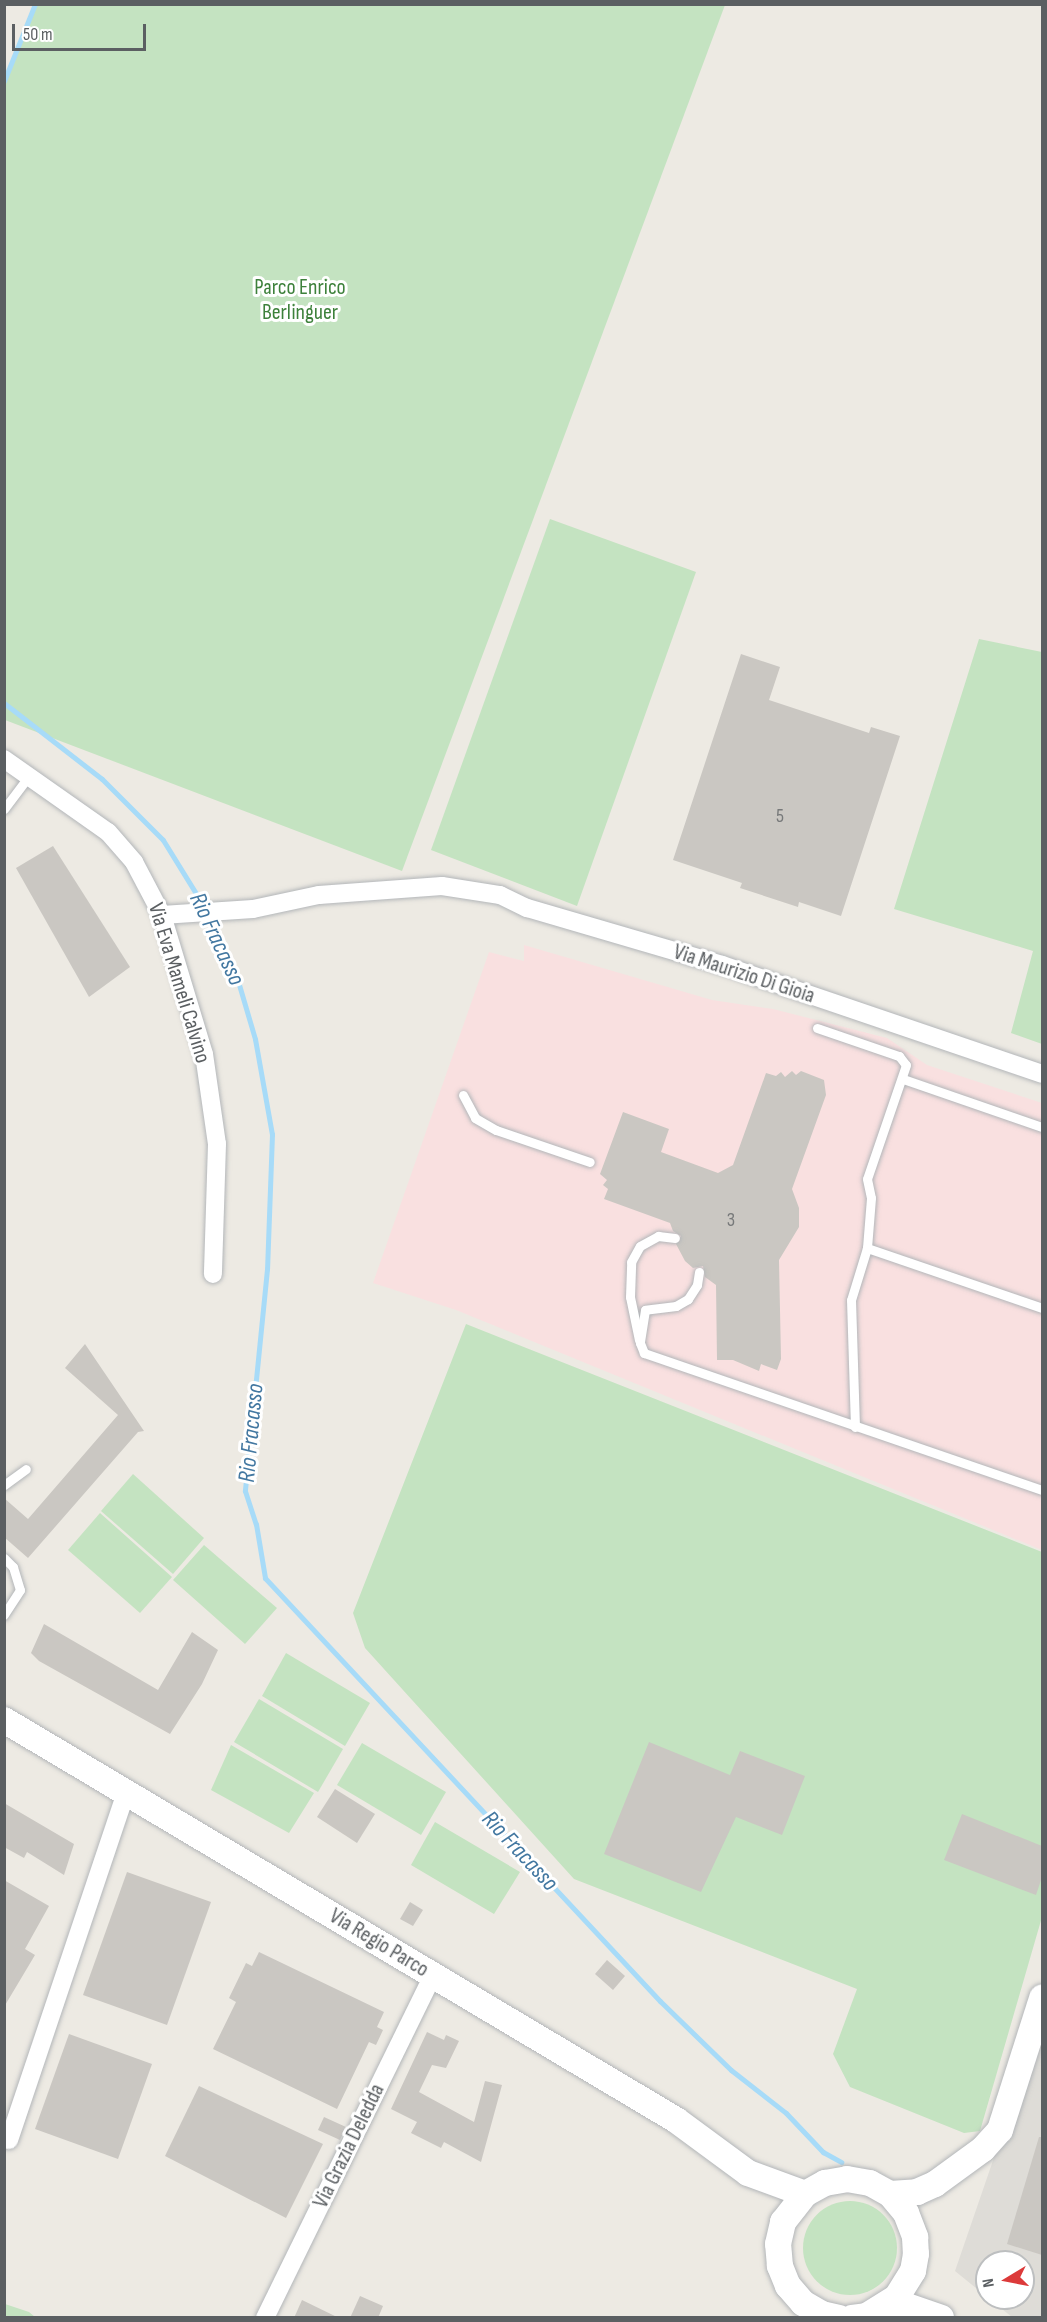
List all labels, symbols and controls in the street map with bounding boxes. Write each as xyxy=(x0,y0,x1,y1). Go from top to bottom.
scale bar xyxy=(15,12,148,50)
text: 50 m xyxy=(23,24,53,45)
park label: Parco Enrico Berlinguer xyxy=(254,274,346,326)
house number: 5 xyxy=(776,804,784,828)
water label: Rio Fracasso xyxy=(183,888,251,990)
street label: Via Eva Mameli Calvino xyxy=(142,900,216,1066)
street label: Via Maurizio Di Gioia xyxy=(670,939,818,1009)
house number: 3 xyxy=(727,1208,735,1232)
water label: Rio Fracasso xyxy=(232,1382,270,1484)
water label: Rio Fracasso xyxy=(476,1805,564,1897)
street label: Via Regio Parco xyxy=(324,1903,434,1983)
street label: Via Grazia Deledda xyxy=(308,2080,390,2212)
north arrow xyxy=(975,2250,1035,2310)
text: N xyxy=(979,2277,999,2289)

